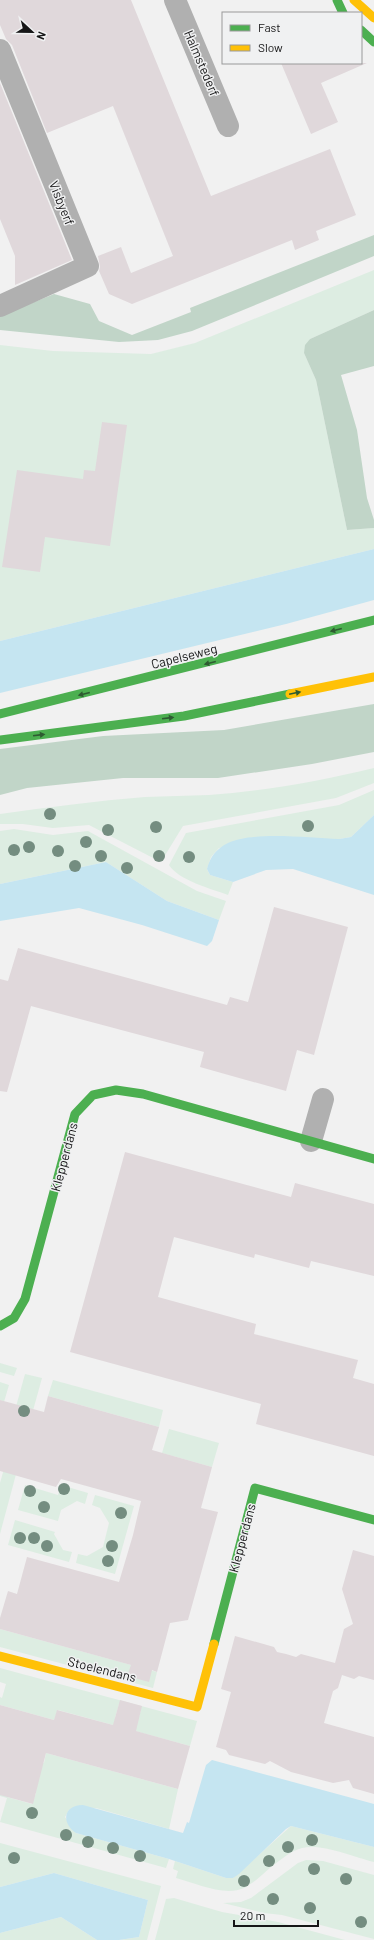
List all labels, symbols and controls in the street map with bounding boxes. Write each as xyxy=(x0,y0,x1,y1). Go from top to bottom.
north arrow xyxy=(12,12,52,52)
legend xyxy=(222,12,362,64)
text: Fast xyxy=(258,20,281,34)
street label: Halmstederf xyxy=(181,28,223,99)
text: N xyxy=(34,30,49,42)
text: Slow xyxy=(258,40,283,54)
street label: Visbyerf xyxy=(46,178,78,228)
one-way arrow xyxy=(330,627,342,633)
street label: Capelseweg xyxy=(149,640,219,672)
one-way arrow xyxy=(204,660,217,666)
one-way arrow xyxy=(289,690,301,696)
one-way arrow xyxy=(78,691,90,697)
one-way arrow xyxy=(162,715,174,721)
one-way arrow xyxy=(33,732,45,738)
street label: Klepperdans xyxy=(47,1121,81,1193)
street label: Klepperdans xyxy=(225,1502,259,1574)
street label: Stoelendans xyxy=(66,1653,138,1685)
scale bar xyxy=(234,1902,318,1928)
text: 20 m xyxy=(240,1908,266,1922)

